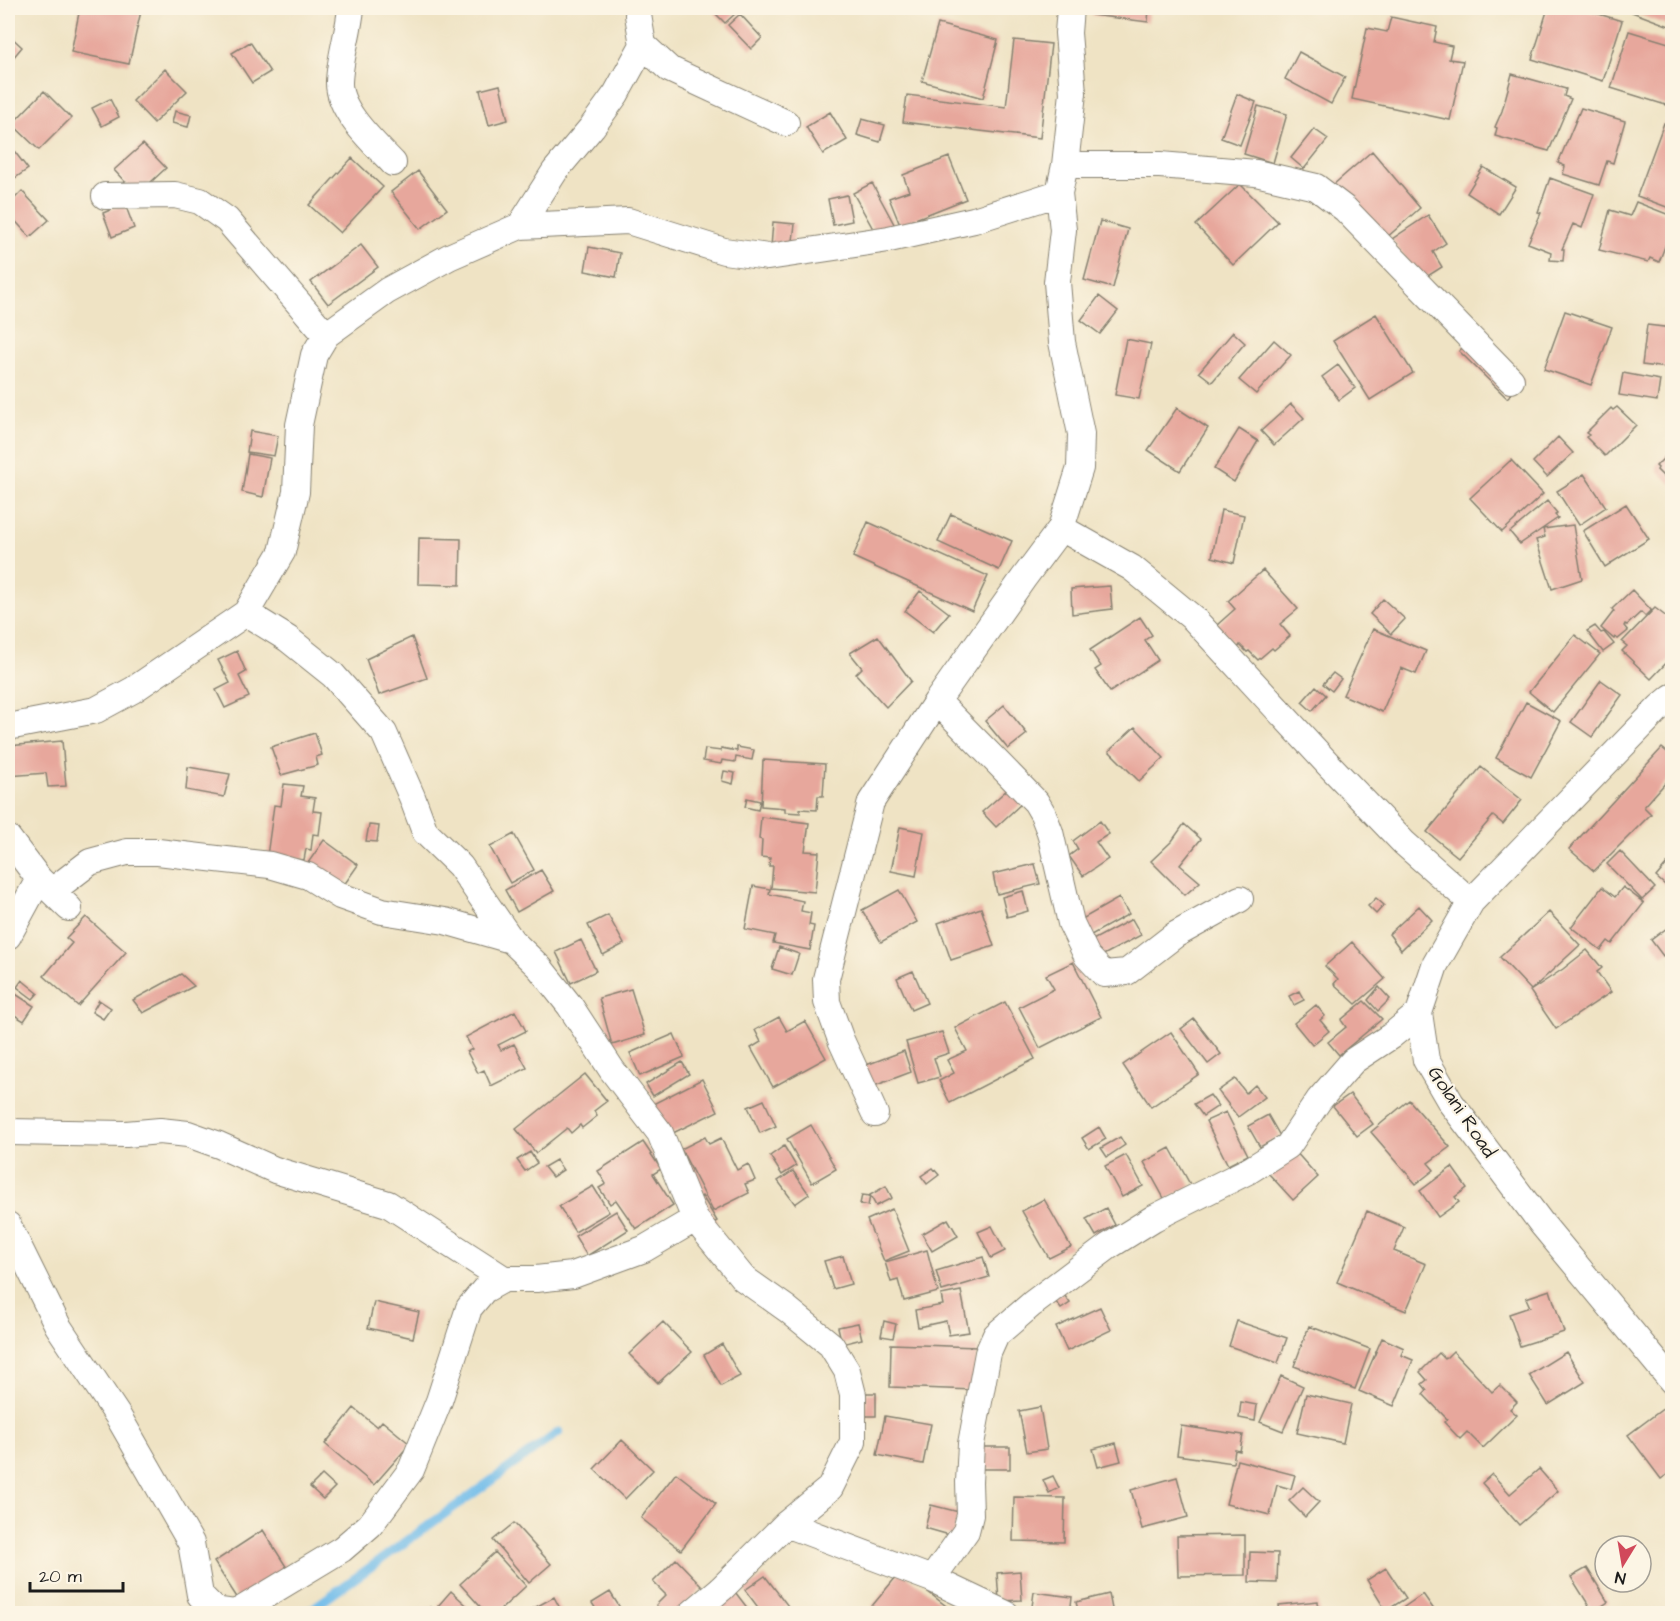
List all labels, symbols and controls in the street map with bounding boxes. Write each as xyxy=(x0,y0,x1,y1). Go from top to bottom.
street label: Golani Road xyxy=(1421,1060,1503,1164)
north arrow xyxy=(1593,1534,1653,1594)
scale bar xyxy=(30,1555,123,1593)
text: 20 m xyxy=(39,1564,82,1589)
text: N xyxy=(1613,1566,1627,1589)

